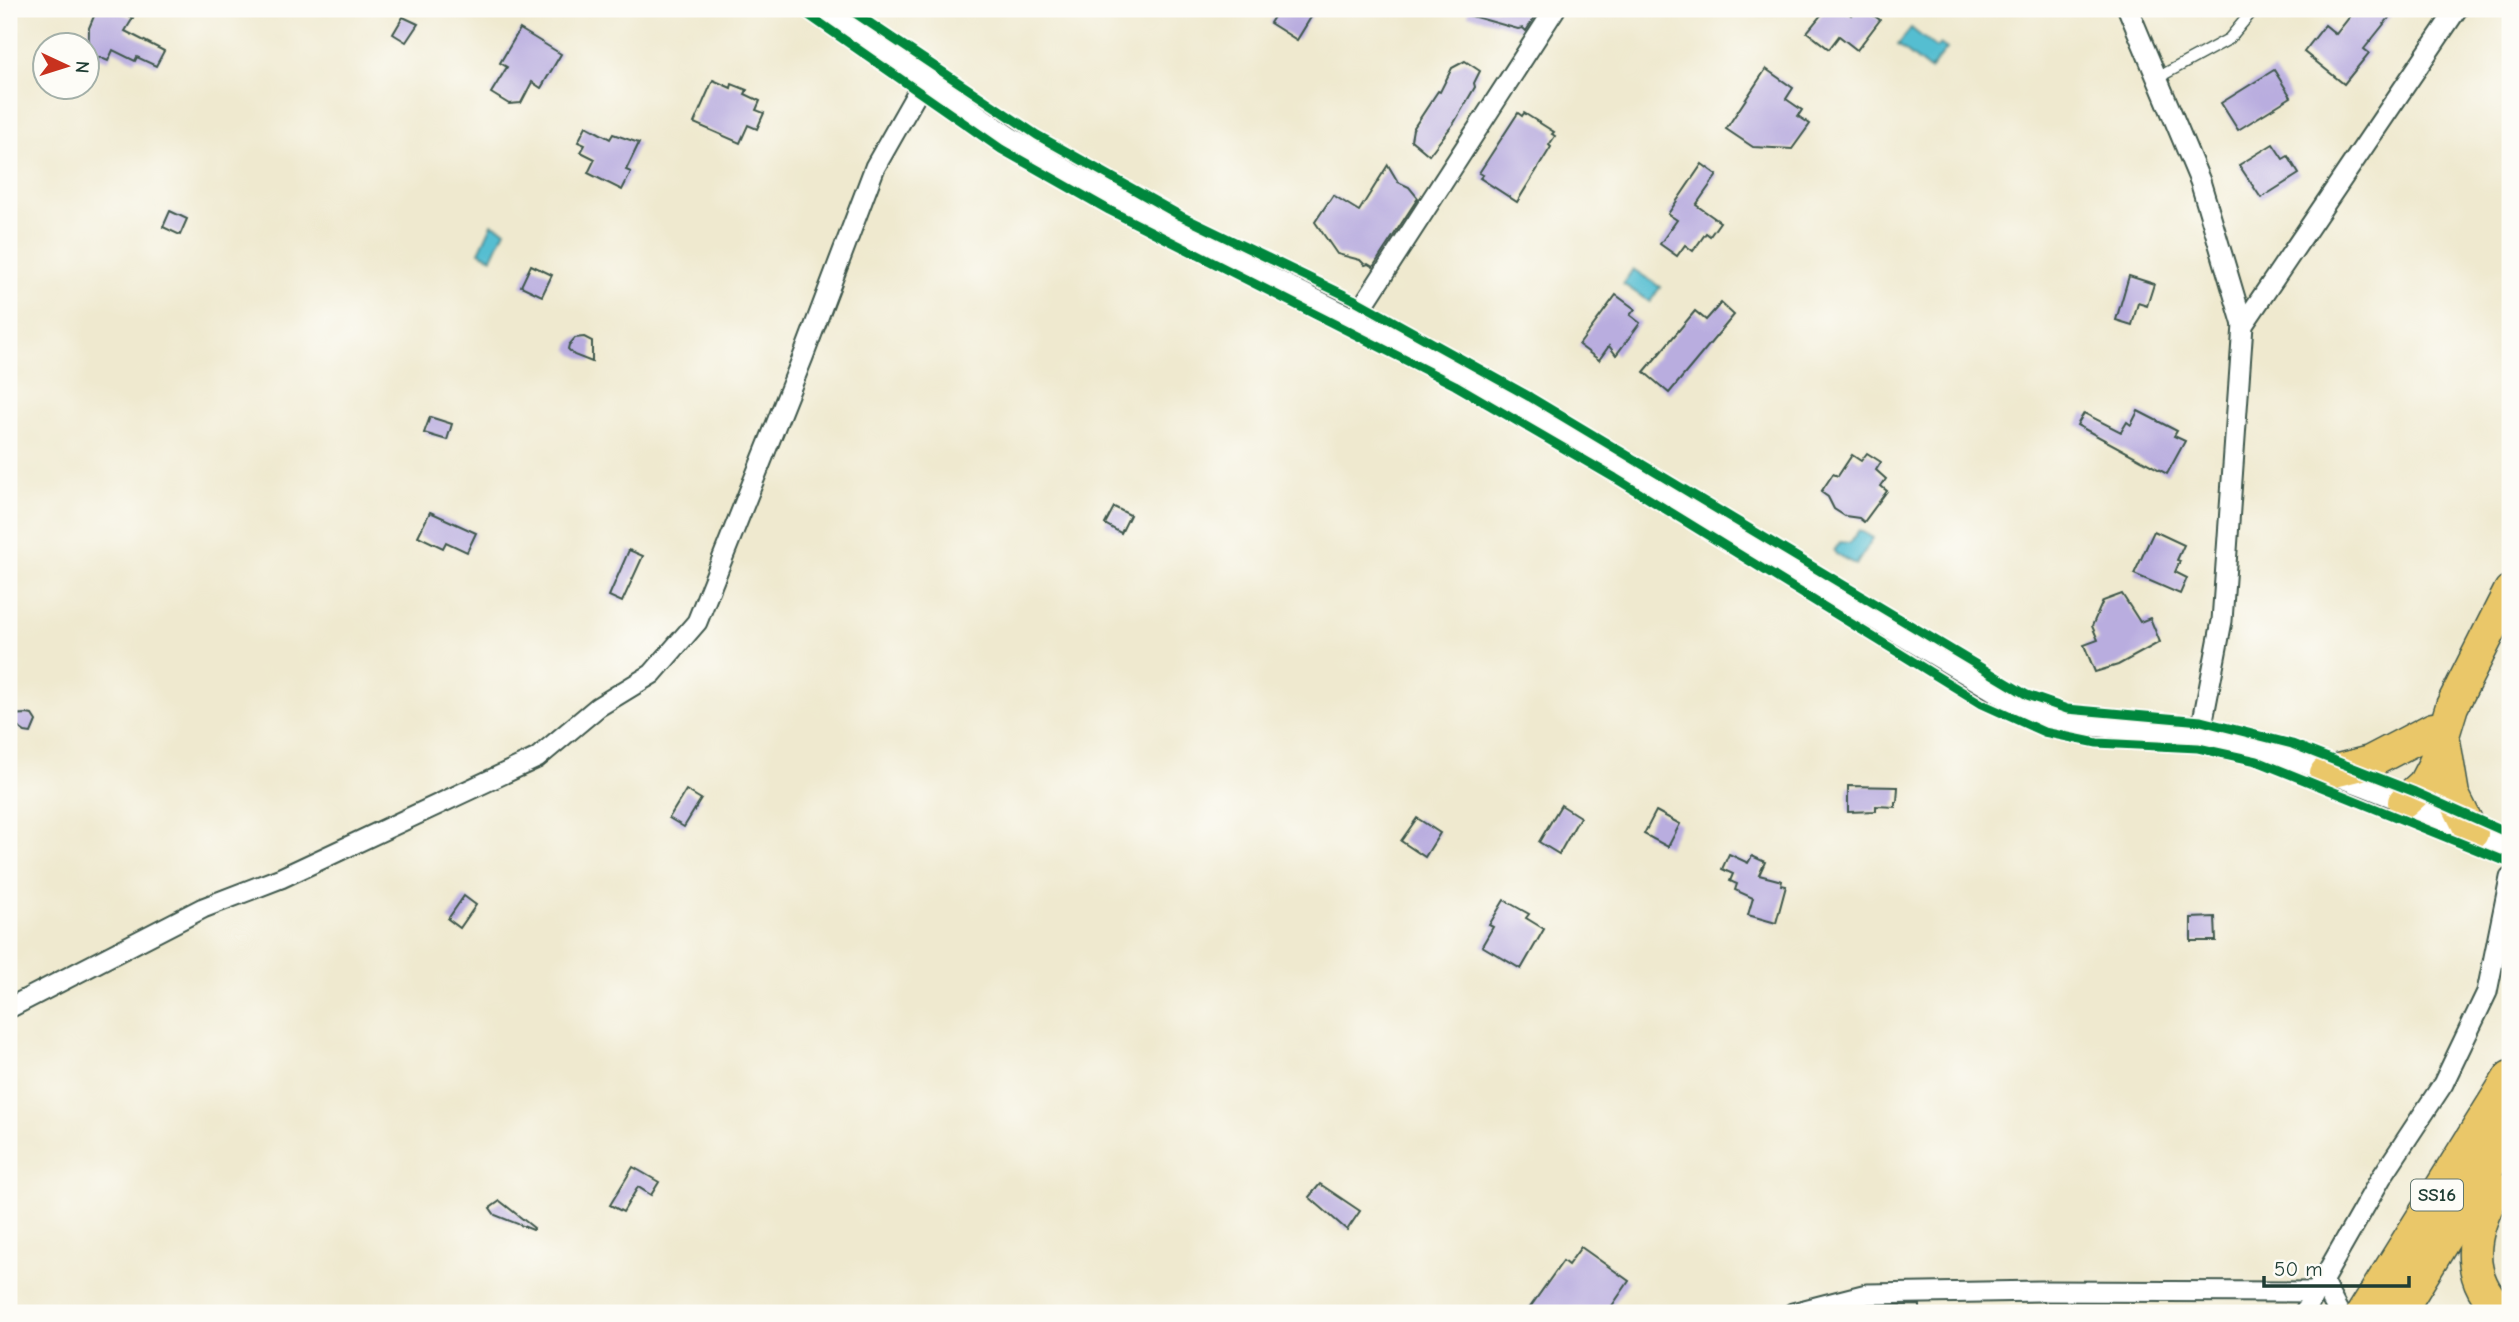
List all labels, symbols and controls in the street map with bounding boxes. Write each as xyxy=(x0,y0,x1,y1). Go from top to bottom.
north arrow xyxy=(32,32,102,102)
text: N xyxy=(71,60,93,74)
road number: SS16 xyxy=(2411,1180,2463,1210)
scale bar xyxy=(2264,1245,2409,1289)
text: 50 m xyxy=(2274,1257,2323,1281)

